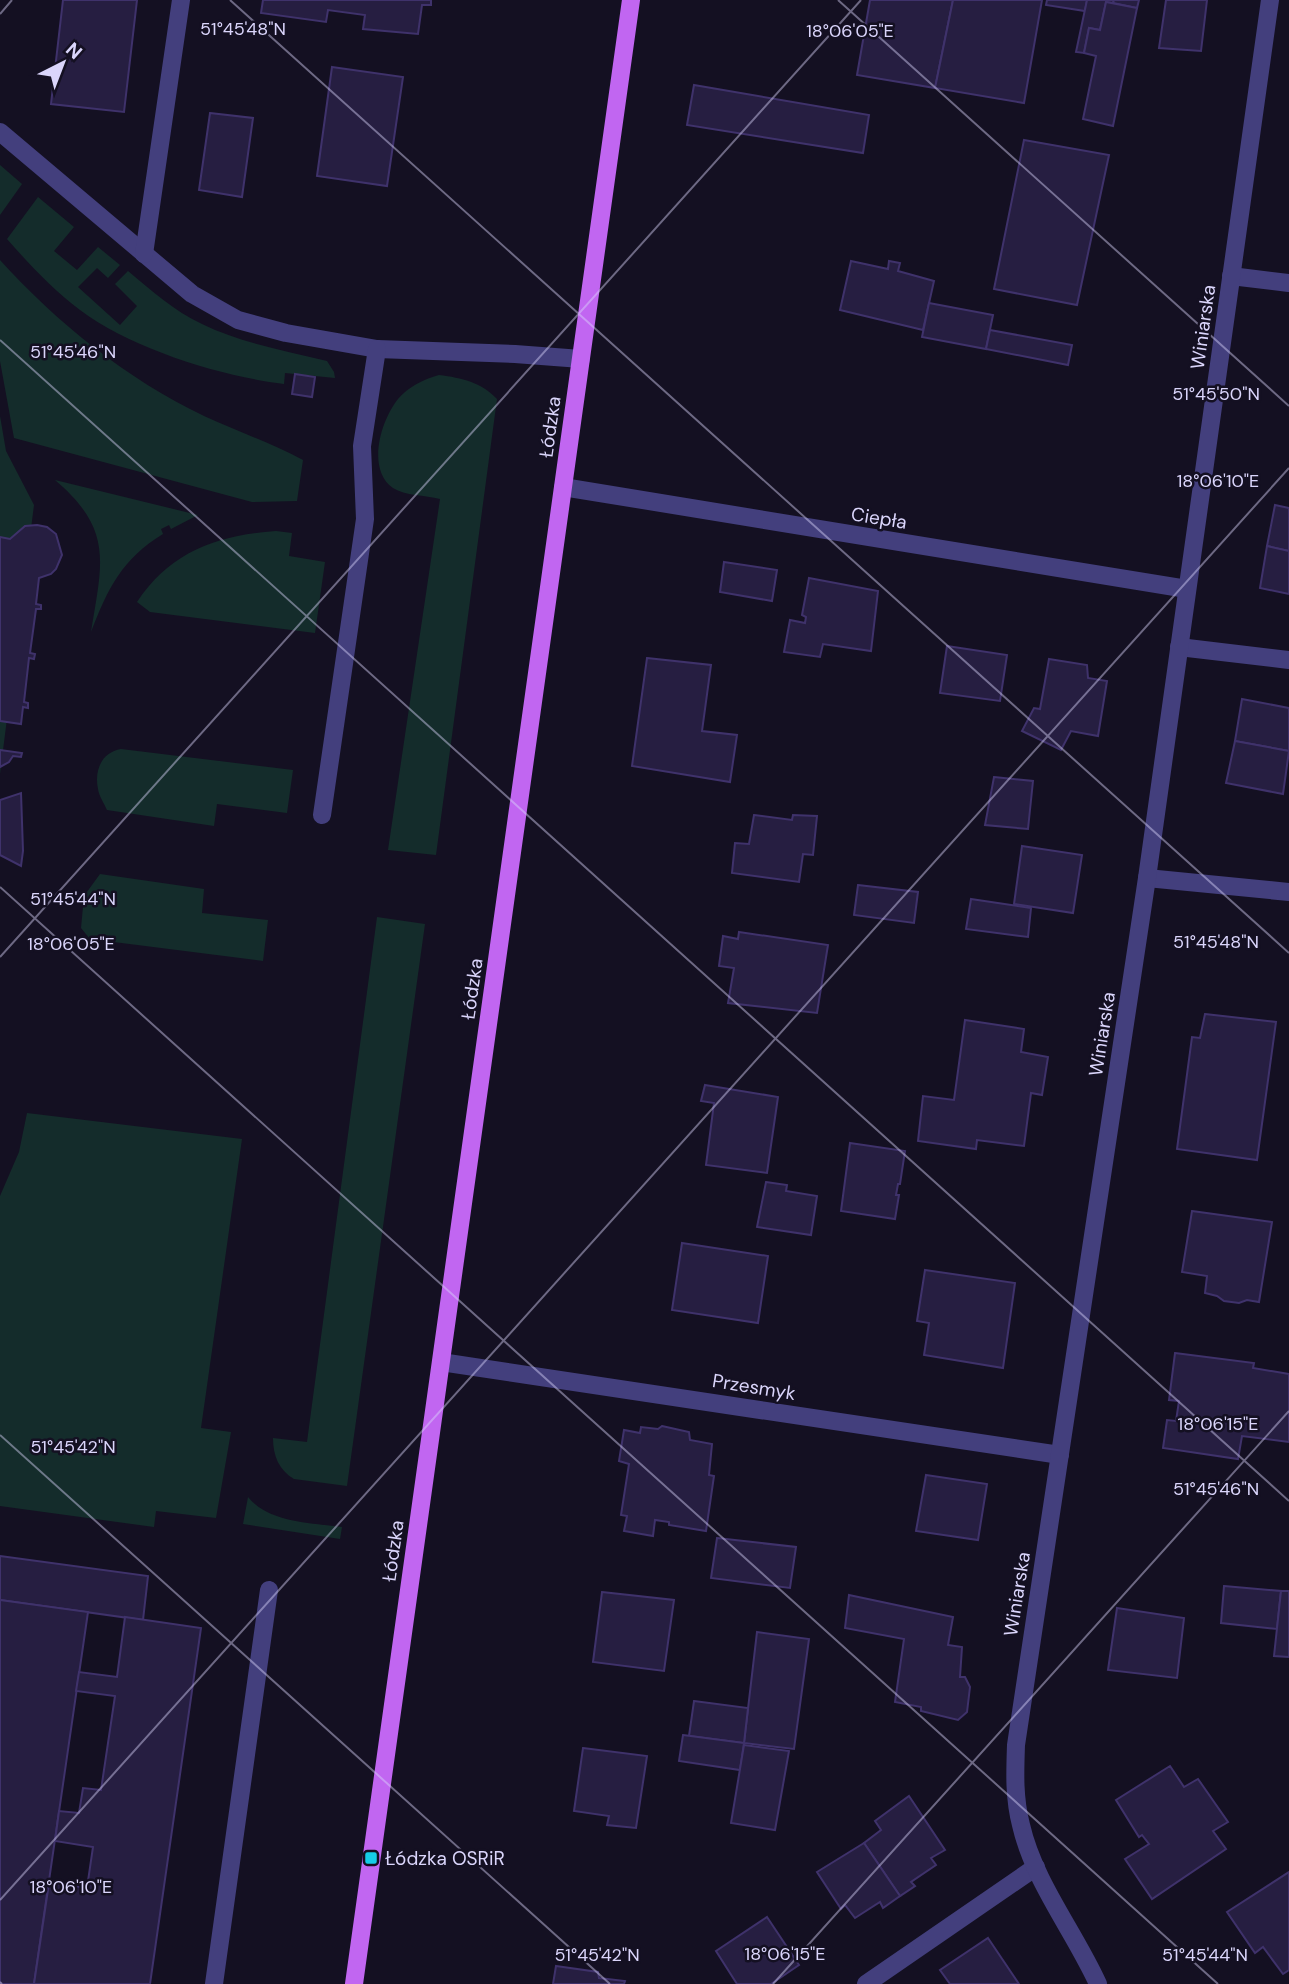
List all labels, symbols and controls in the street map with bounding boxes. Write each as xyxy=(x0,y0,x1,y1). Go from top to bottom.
text: 51°45'48"N xyxy=(200,17,286,41)
text: 18°06'05"E xyxy=(806,19,894,43)
north arrow xyxy=(28,28,98,98)
text: N xyxy=(61,37,88,65)
street label: Winiarska xyxy=(1185,283,1221,371)
text: 51°45'46"N xyxy=(30,340,116,364)
text: 51°45'50"N xyxy=(1172,382,1260,406)
street label: Łódzka xyxy=(533,395,567,459)
text: 18°06'10"E xyxy=(1177,469,1259,493)
street label: Ciepła xyxy=(849,501,909,535)
text: 51°45'44"N xyxy=(30,887,116,911)
text: 51°45'48"N xyxy=(1173,930,1259,954)
text: 18°06'05"E xyxy=(27,932,115,956)
street label: Łódzka xyxy=(455,957,489,1021)
street label: Winiarska xyxy=(1083,990,1121,1078)
street label: Przesmyk xyxy=(711,1368,798,1406)
text: 18°06'15"E xyxy=(1178,1412,1258,1436)
text: 51°45'42"N xyxy=(30,1435,116,1459)
text: 51°45'46"N xyxy=(1173,1477,1259,1501)
street label: Łódzka xyxy=(376,1519,410,1583)
street label: Winiarska xyxy=(998,1550,1036,1638)
place label: Łódzka OSRiR xyxy=(385,1846,505,1871)
marker: Łódzka OSRiR xyxy=(363,1850,379,1866)
text: 18°06'10"E xyxy=(30,1875,112,1899)
text: 18°06'15"E xyxy=(745,1942,825,1966)
text: 51°45'42"N xyxy=(554,1943,640,1967)
text: 51°45'44"N xyxy=(1162,1943,1248,1967)

